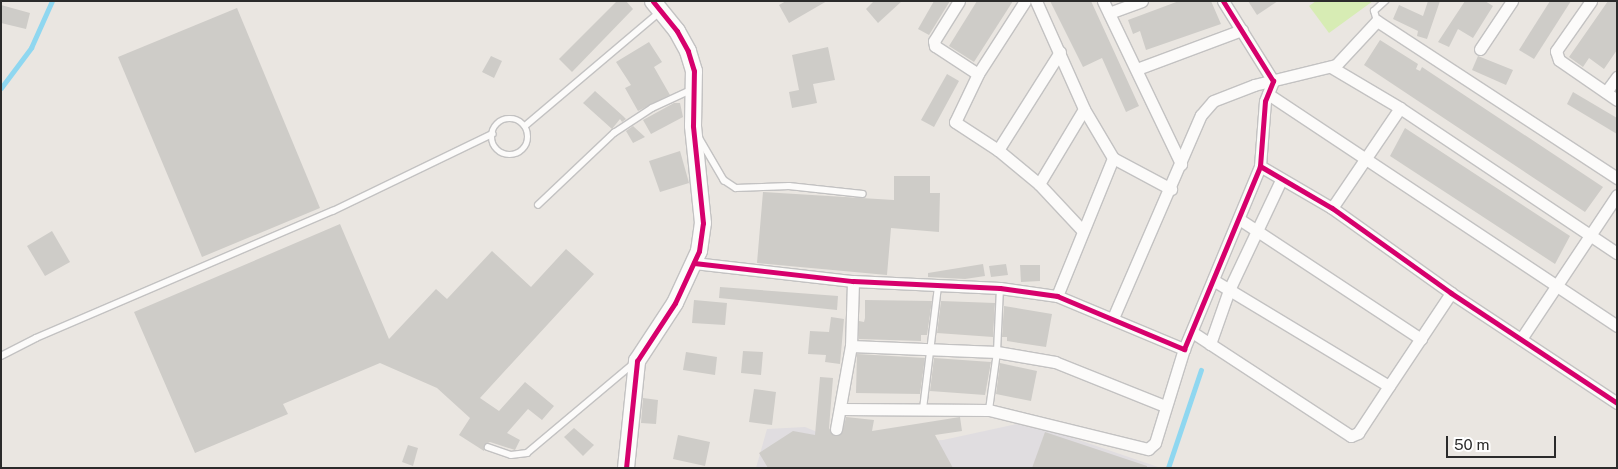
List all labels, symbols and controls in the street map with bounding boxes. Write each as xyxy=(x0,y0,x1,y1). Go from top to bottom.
scale bar xyxy=(1448,426,1558,458)
text: 50 m xyxy=(1454,436,1489,453)

